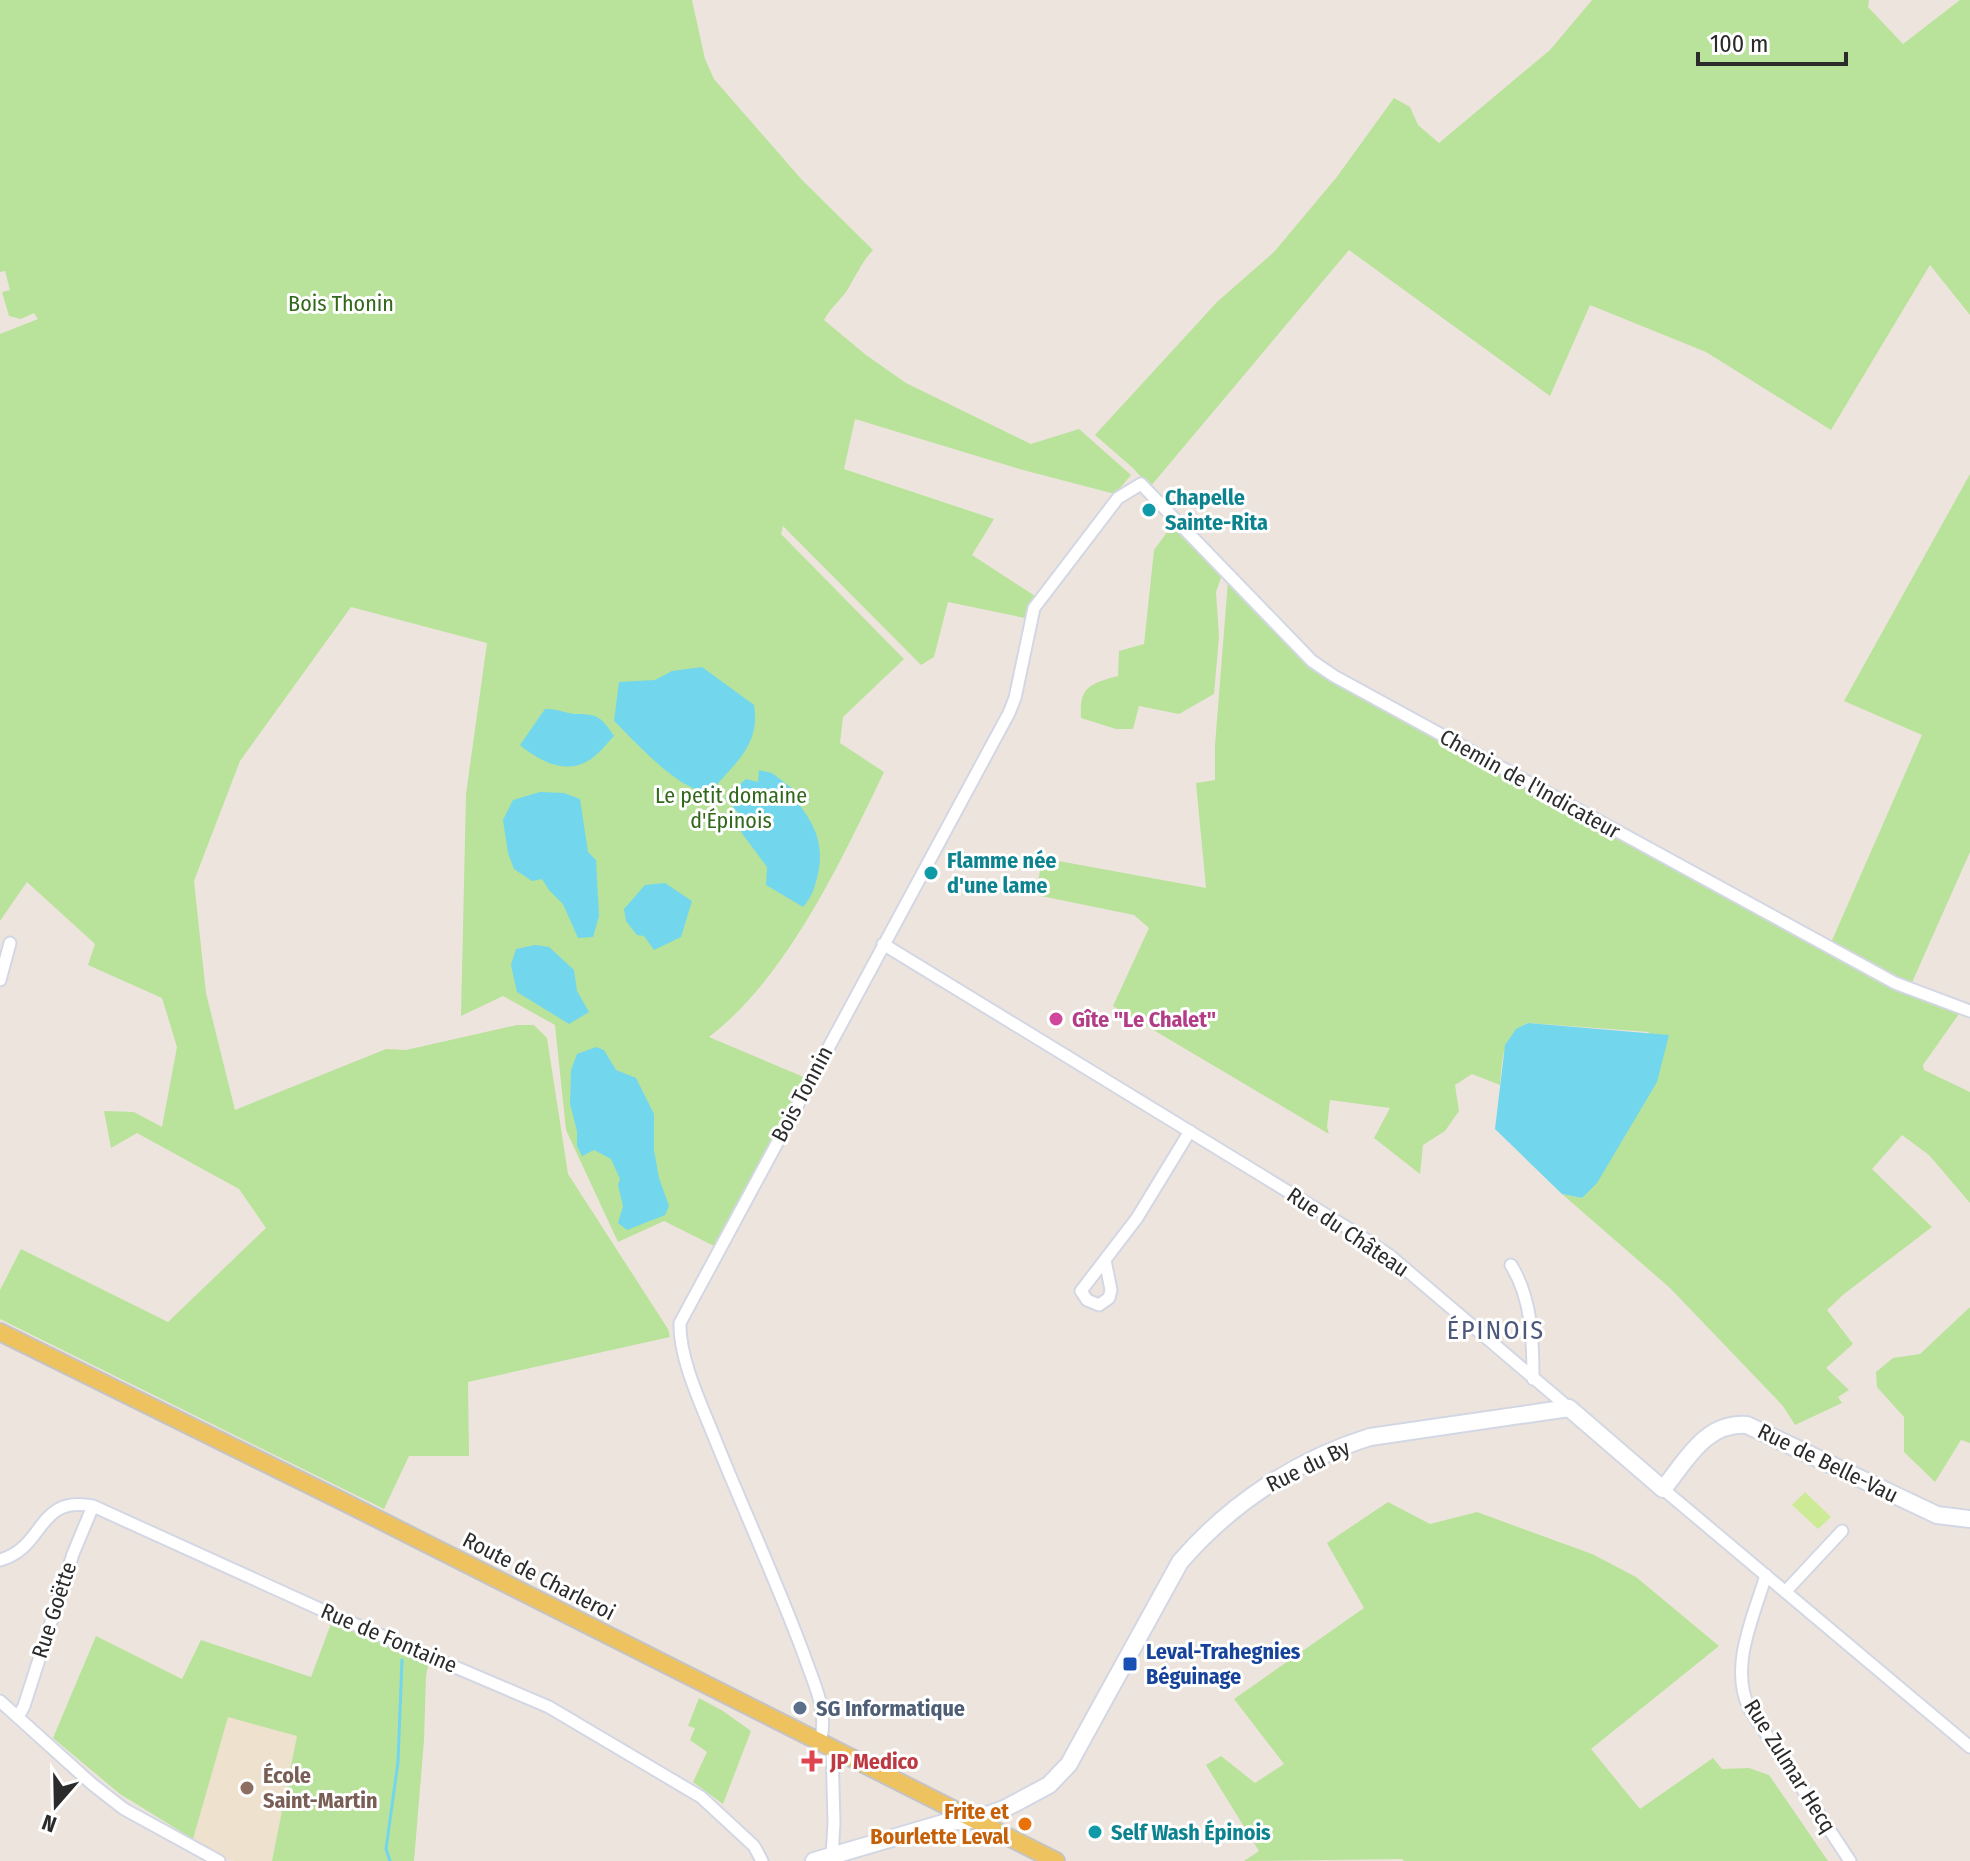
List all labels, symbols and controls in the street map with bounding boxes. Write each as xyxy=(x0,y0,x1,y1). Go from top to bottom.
scale bar xyxy=(1698,16,1846,66)
text: 100 m xyxy=(1710,30,1768,58)
park label: Bois Thonin xyxy=(288,290,394,317)
place label: Chapelle Sainte-Rita xyxy=(1165,484,1268,536)
marker: Chapelle Sainte-Rita xyxy=(1140,501,1158,519)
street label: Chemin de l'Indicateur xyxy=(1435,723,1625,845)
park label: Le petit domaine d'Épinois xyxy=(655,782,807,834)
place label: Flamme née d'une lame xyxy=(947,847,1056,899)
marker: Flamme née d'une lame xyxy=(922,864,940,882)
place label: Gîte "Le Chalet" xyxy=(1072,1006,1216,1033)
marker: Gîte "Le Chalet" xyxy=(1047,1010,1065,1028)
street label: Bois Tonnin xyxy=(766,1041,838,1147)
street label: Rue du Château xyxy=(1282,1181,1414,1283)
district label: ÉPINOIS xyxy=(1447,1315,1545,1346)
street label: Rue de Belle-Vau xyxy=(1753,1417,1903,1509)
street label: Rue du By xyxy=(1262,1434,1354,1498)
street label: Route de Charleroi xyxy=(458,1526,620,1626)
street label: Rue Goëtte xyxy=(26,1559,82,1661)
street label: Rue de Fontaine xyxy=(317,1597,461,1679)
place label: Leval-Trahegnies Béguinage xyxy=(1146,1638,1301,1690)
marker: Leval-Trahegnies Béguinage xyxy=(1121,1655,1139,1673)
street label: Rue Zulmar Hecq xyxy=(1738,1694,1842,1838)
place label: SG Informatique xyxy=(816,1695,965,1722)
marker: SG Informatique xyxy=(791,1699,809,1717)
place label: JP Medico xyxy=(829,1748,919,1775)
marker: JP Medico xyxy=(801,1750,823,1772)
place label: École Saint-Martin xyxy=(263,1762,378,1814)
north arrow xyxy=(16,1765,96,1845)
marker: École Saint-Martin xyxy=(238,1779,256,1797)
place label: Frite et Bourlette Leval xyxy=(870,1798,1010,1850)
text: N xyxy=(39,1808,60,1838)
marker: Frite et Bourlette Leval xyxy=(1016,1815,1034,1833)
place label: Self Wash Épinois xyxy=(1111,1819,1271,1846)
marker: Self Wash Épinois xyxy=(1086,1823,1104,1841)

